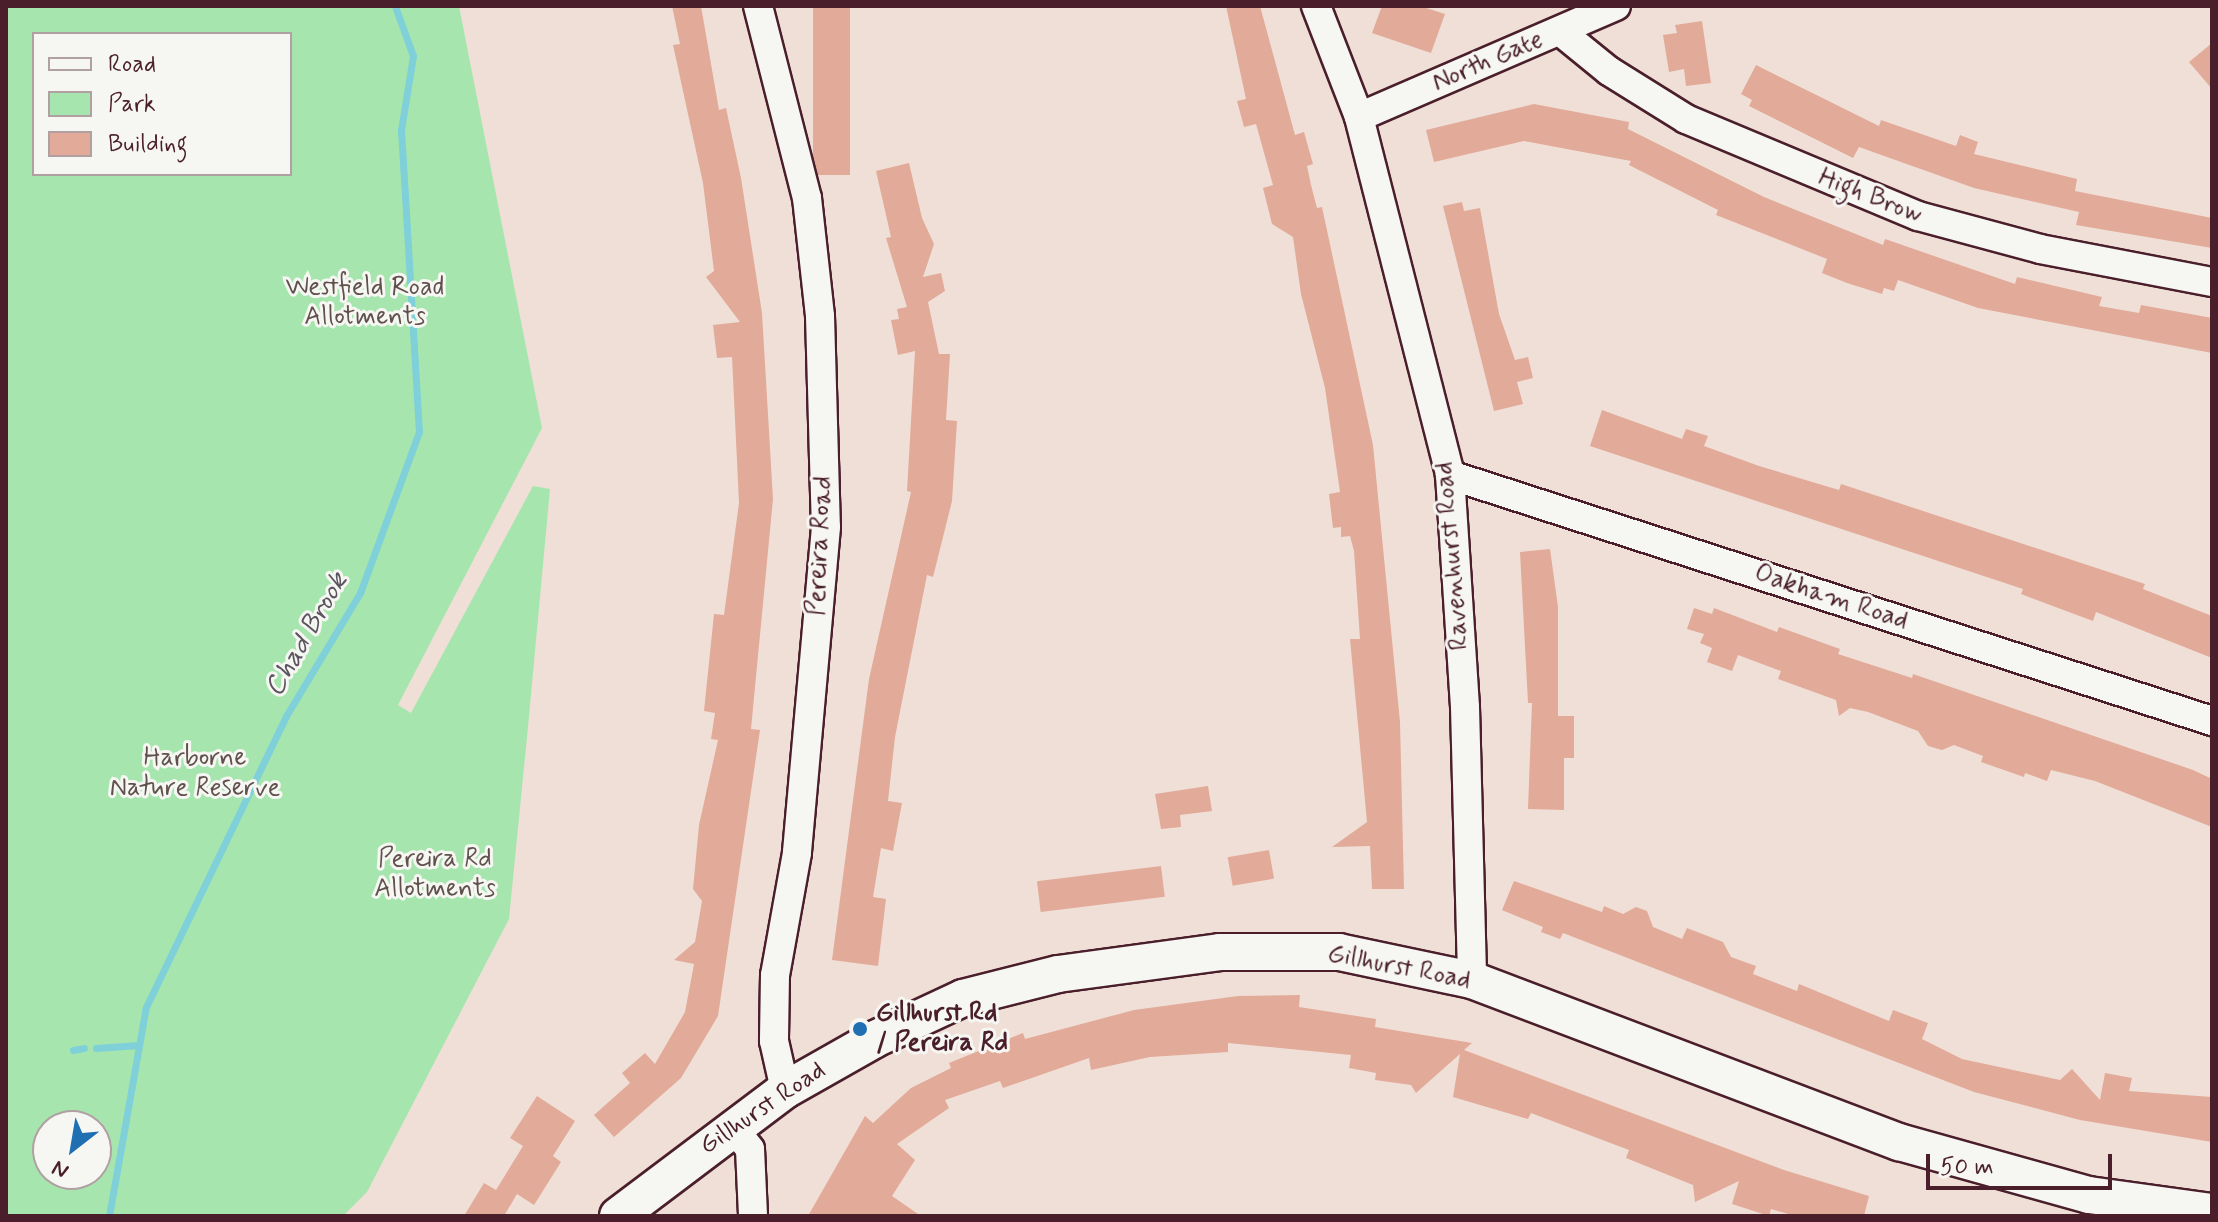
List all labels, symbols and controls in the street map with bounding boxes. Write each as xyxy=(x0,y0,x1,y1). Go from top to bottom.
street label: North Gate xyxy=(1428,25,1548,99)
legend xyxy=(32,32,292,176)
text: Road xyxy=(108,49,156,80)
text: Park xyxy=(108,89,156,120)
text: Building xyxy=(108,129,188,160)
street label: High Brow xyxy=(1814,163,1926,231)
park label: Westfield Road Allotments xyxy=(286,272,444,334)
street label: Ravenhurst Road xyxy=(1429,460,1477,652)
street label: Pereira Road xyxy=(802,476,840,616)
street label: Oakham Road xyxy=(1750,558,1912,638)
water label: Chad Brook xyxy=(258,567,356,703)
park label: Harborne Nature Reserve xyxy=(109,743,281,804)
park label: Pereira Rd Allotments xyxy=(374,844,496,906)
street label: Gillhurst Road xyxy=(1325,939,1473,997)
place label: Gillhurst Rd / Pereira Rd xyxy=(876,998,1008,1060)
marker: Gillhurst Rd / Pereira Rd xyxy=(851,1020,869,1038)
street label: Gillhurst Road xyxy=(694,1055,832,1163)
north arrow xyxy=(32,1110,112,1190)
scale bar xyxy=(1930,1138,2116,1188)
text: 50 m xyxy=(1940,1152,1994,1183)
text: N xyxy=(47,1153,74,1185)

